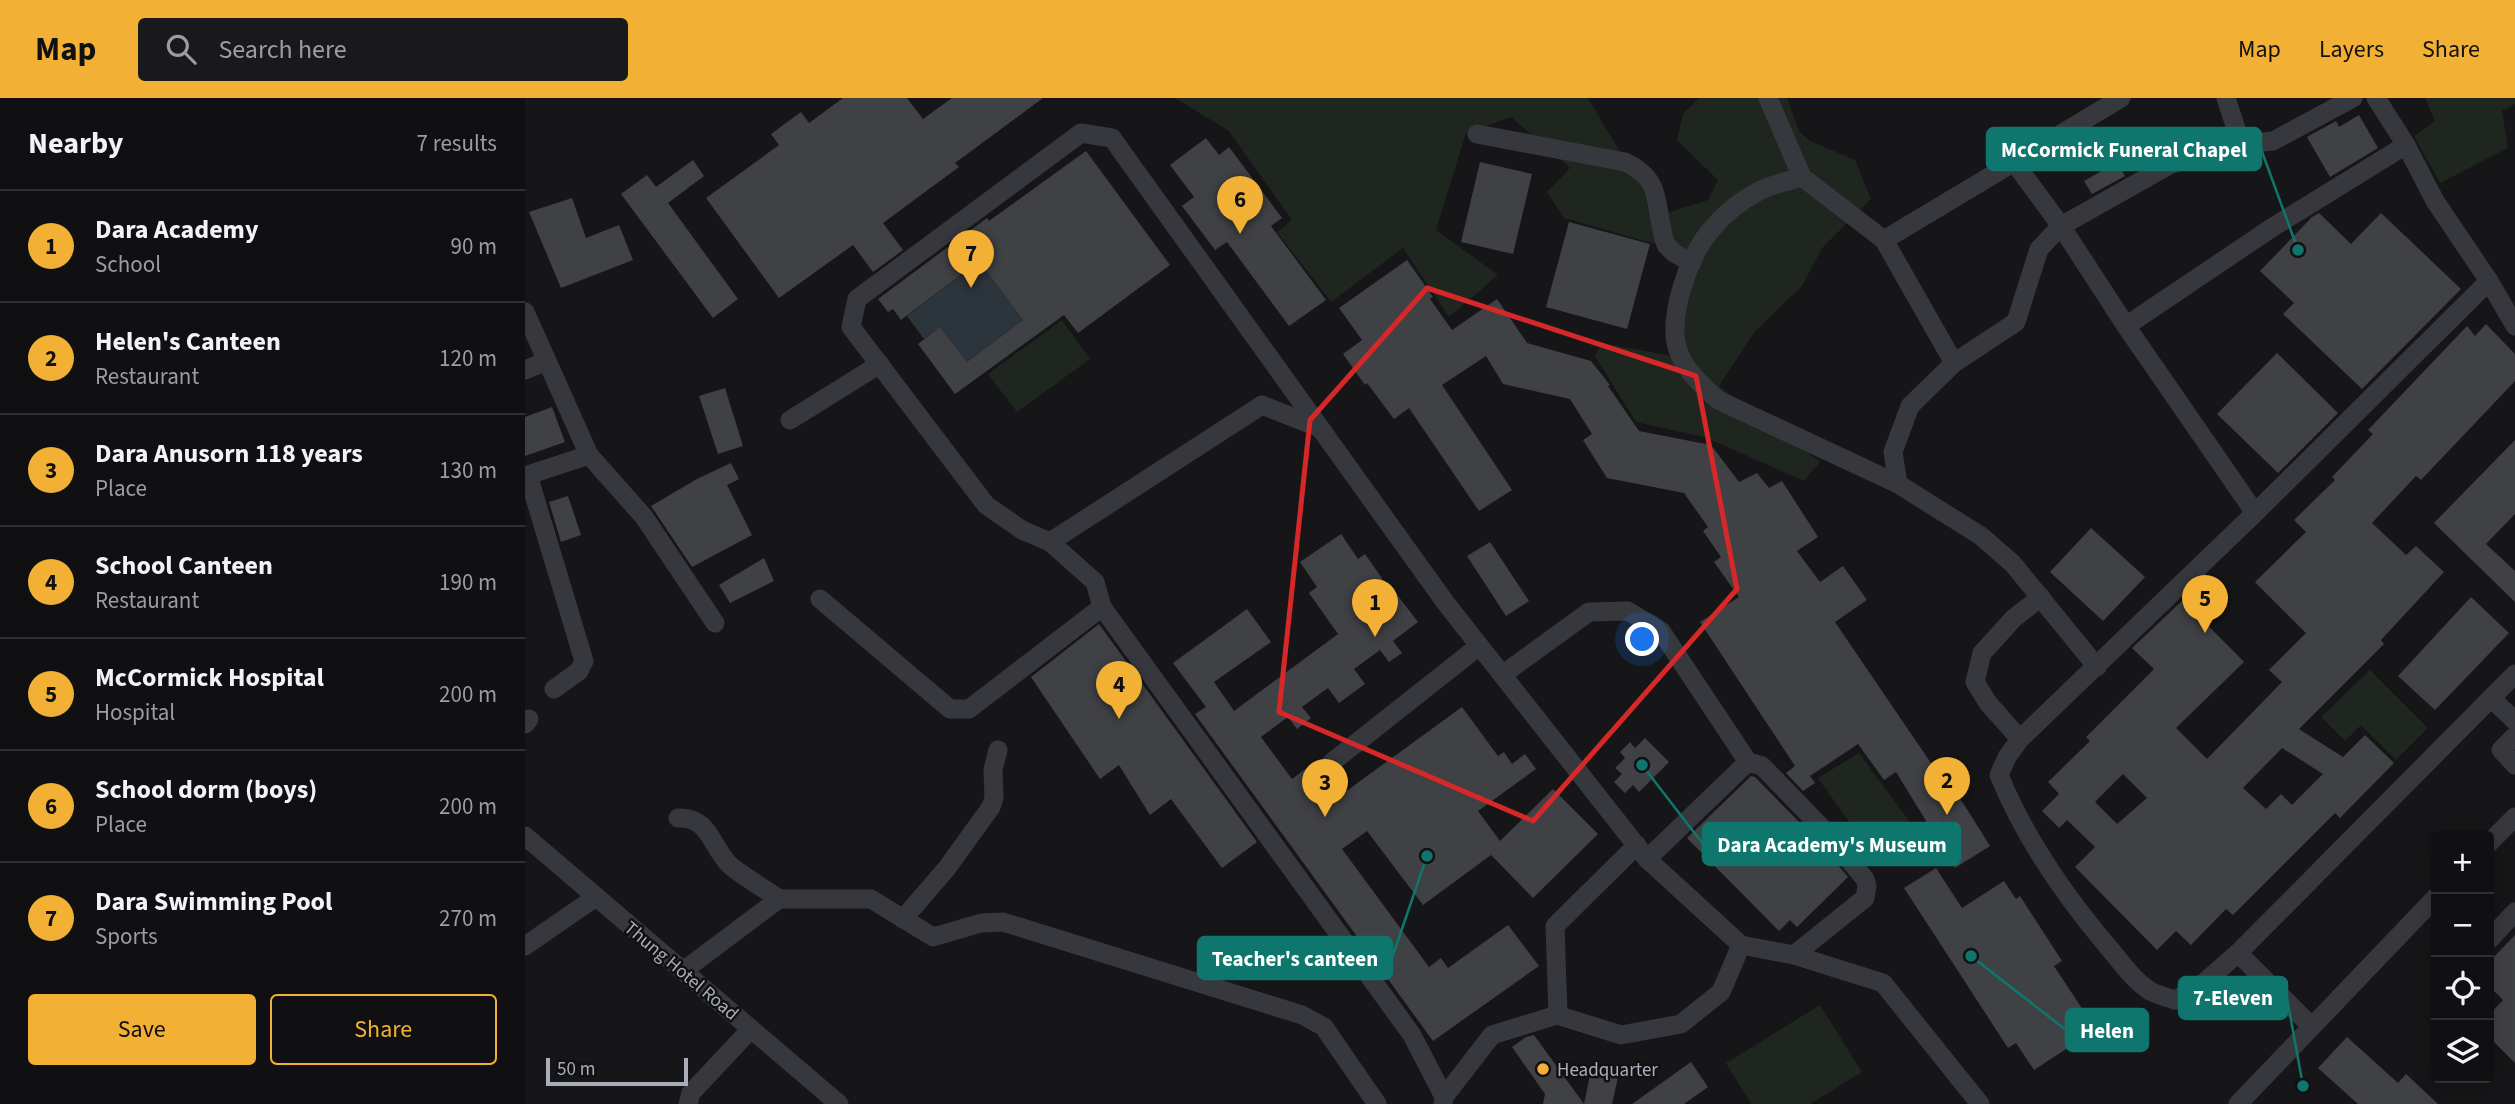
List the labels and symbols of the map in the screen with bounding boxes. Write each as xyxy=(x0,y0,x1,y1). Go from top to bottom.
callout: McCormick Funeral Chapel xyxy=(1987,128,2261,170)
text: McCormick Funeral Chapel xyxy=(2001,135,2247,165)
pin: 6 xyxy=(1217,176,1263,234)
pin: 7 xyxy=(948,230,994,288)
pin: 5 xyxy=(2182,575,2228,633)
pin: 1 xyxy=(1352,579,1398,637)
your location xyxy=(1625,622,1659,656)
pin: 4 xyxy=(1096,661,1142,719)
pin: 2 xyxy=(1924,757,1970,815)
pin: 3 xyxy=(1302,759,1348,817)
callout: Dara Academy's Museum xyxy=(1703,823,1960,865)
text: Dara Academy's Museum xyxy=(1717,830,1947,860)
street label: Thung Hotel Road xyxy=(618,915,744,1027)
callout: Teacher's canteen xyxy=(1198,937,1392,979)
text: Teacher's canteen xyxy=(1212,944,1378,974)
callout: 7-Eleven xyxy=(2179,977,2287,1019)
text: 7-Eleven xyxy=(2193,983,2273,1013)
callout: Helen xyxy=(2066,1009,2148,1051)
text: Helen xyxy=(2080,1016,2134,1046)
scale bar xyxy=(546,1055,688,1087)
place label: Headquarter xyxy=(1557,1057,1658,1084)
marker: Headquarter xyxy=(1535,1061,1551,1077)

